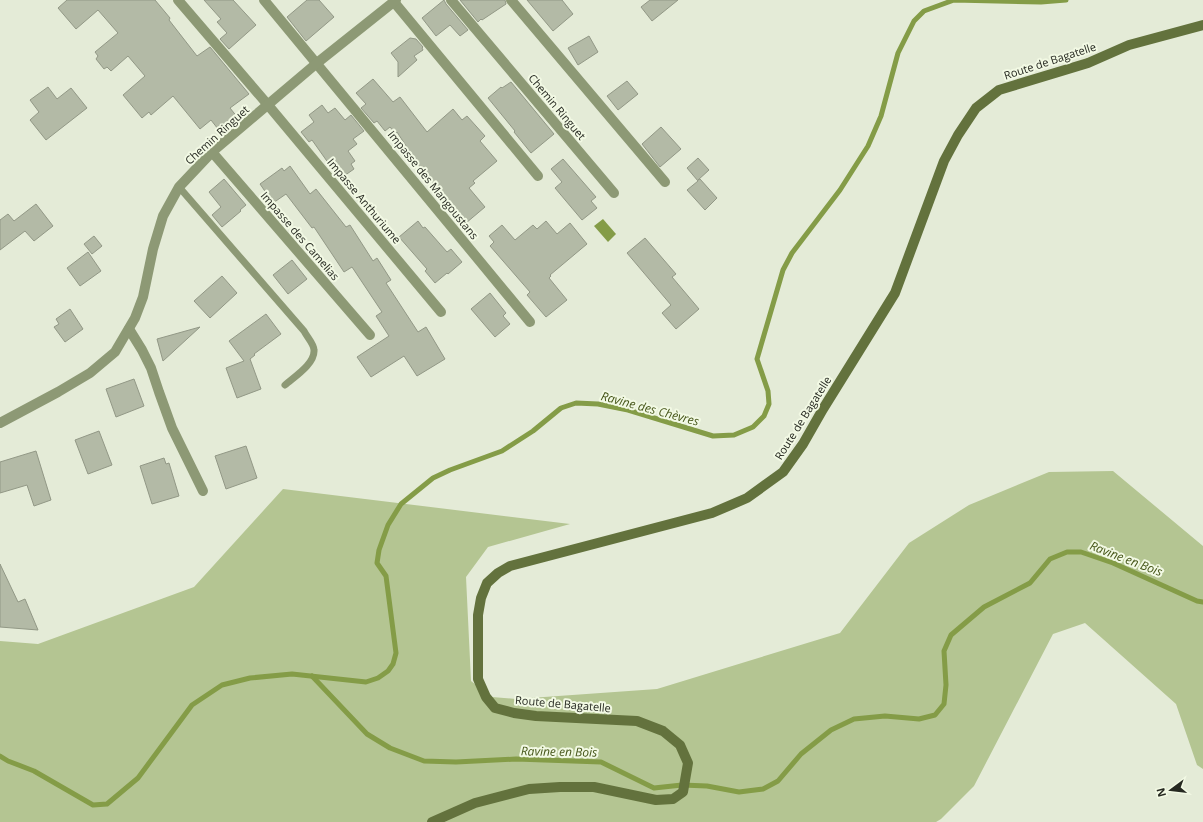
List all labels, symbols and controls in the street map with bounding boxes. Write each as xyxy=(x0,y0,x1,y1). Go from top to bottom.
street label: Route de Bagatelle xyxy=(1002,39,1098,82)
street label: Chemin Ringuet xyxy=(525,71,589,143)
street label: Chemin Ringuet xyxy=(181,102,252,167)
street label: Impasse des Mangoustans xyxy=(385,127,482,242)
street label: Impasse Anthuriume xyxy=(324,155,405,247)
street label: Impasse des Camelias xyxy=(258,188,343,283)
street label: Route de Bagatelle xyxy=(771,373,834,462)
water label: Ravine des Chèvres xyxy=(599,387,701,430)
water label: Ravine en Bois xyxy=(1087,537,1165,580)
street label: Route de Bagatelle xyxy=(515,692,612,715)
water label: Ravine en Bois xyxy=(521,742,597,761)
north arrow xyxy=(1151,770,1191,810)
text: N xyxy=(1152,786,1169,799)

